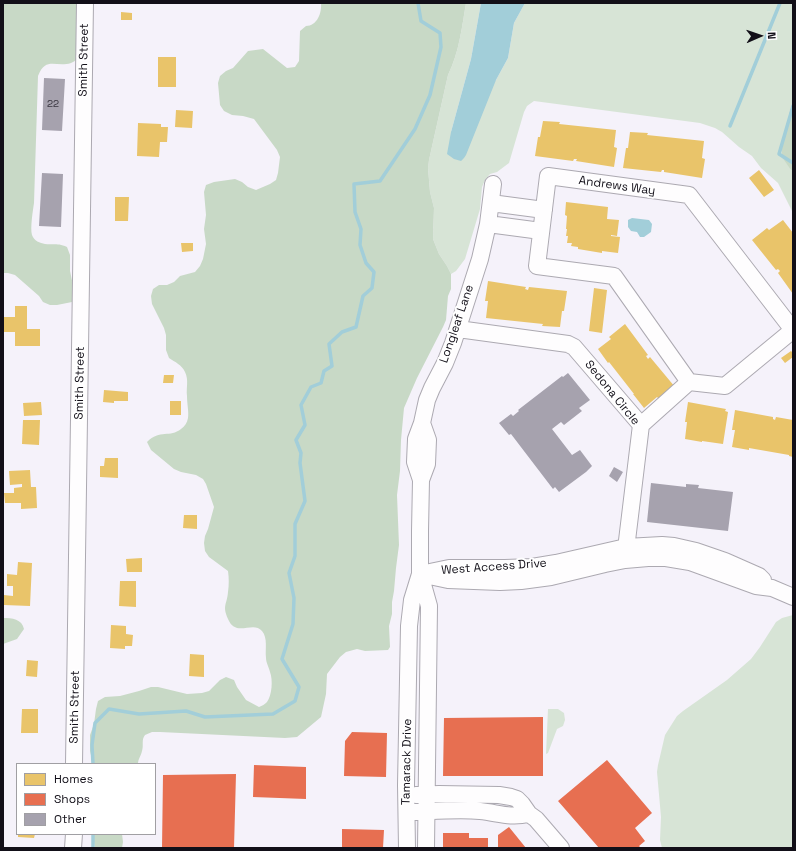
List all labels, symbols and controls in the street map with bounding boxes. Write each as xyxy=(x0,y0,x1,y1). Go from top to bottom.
north arrow xyxy=(740,16,780,56)
street label: Smith Street xyxy=(76,23,92,97)
text: N xyxy=(765,32,779,40)
house number: 22 xyxy=(47,98,59,110)
street label: Andrews Way xyxy=(578,173,656,199)
street label: Longleaf Lane xyxy=(437,283,477,365)
street label: Smith Street xyxy=(72,346,88,420)
street label: Sedona Circle xyxy=(582,358,642,428)
street label: West Access Drive xyxy=(441,556,547,578)
street label: Smith Street xyxy=(67,670,83,744)
street label: Tamarack Drive xyxy=(399,719,415,805)
legend xyxy=(16,763,156,835)
text: Homes xyxy=(54,771,93,787)
text: Shops xyxy=(54,791,90,807)
text: Other xyxy=(54,811,87,827)

